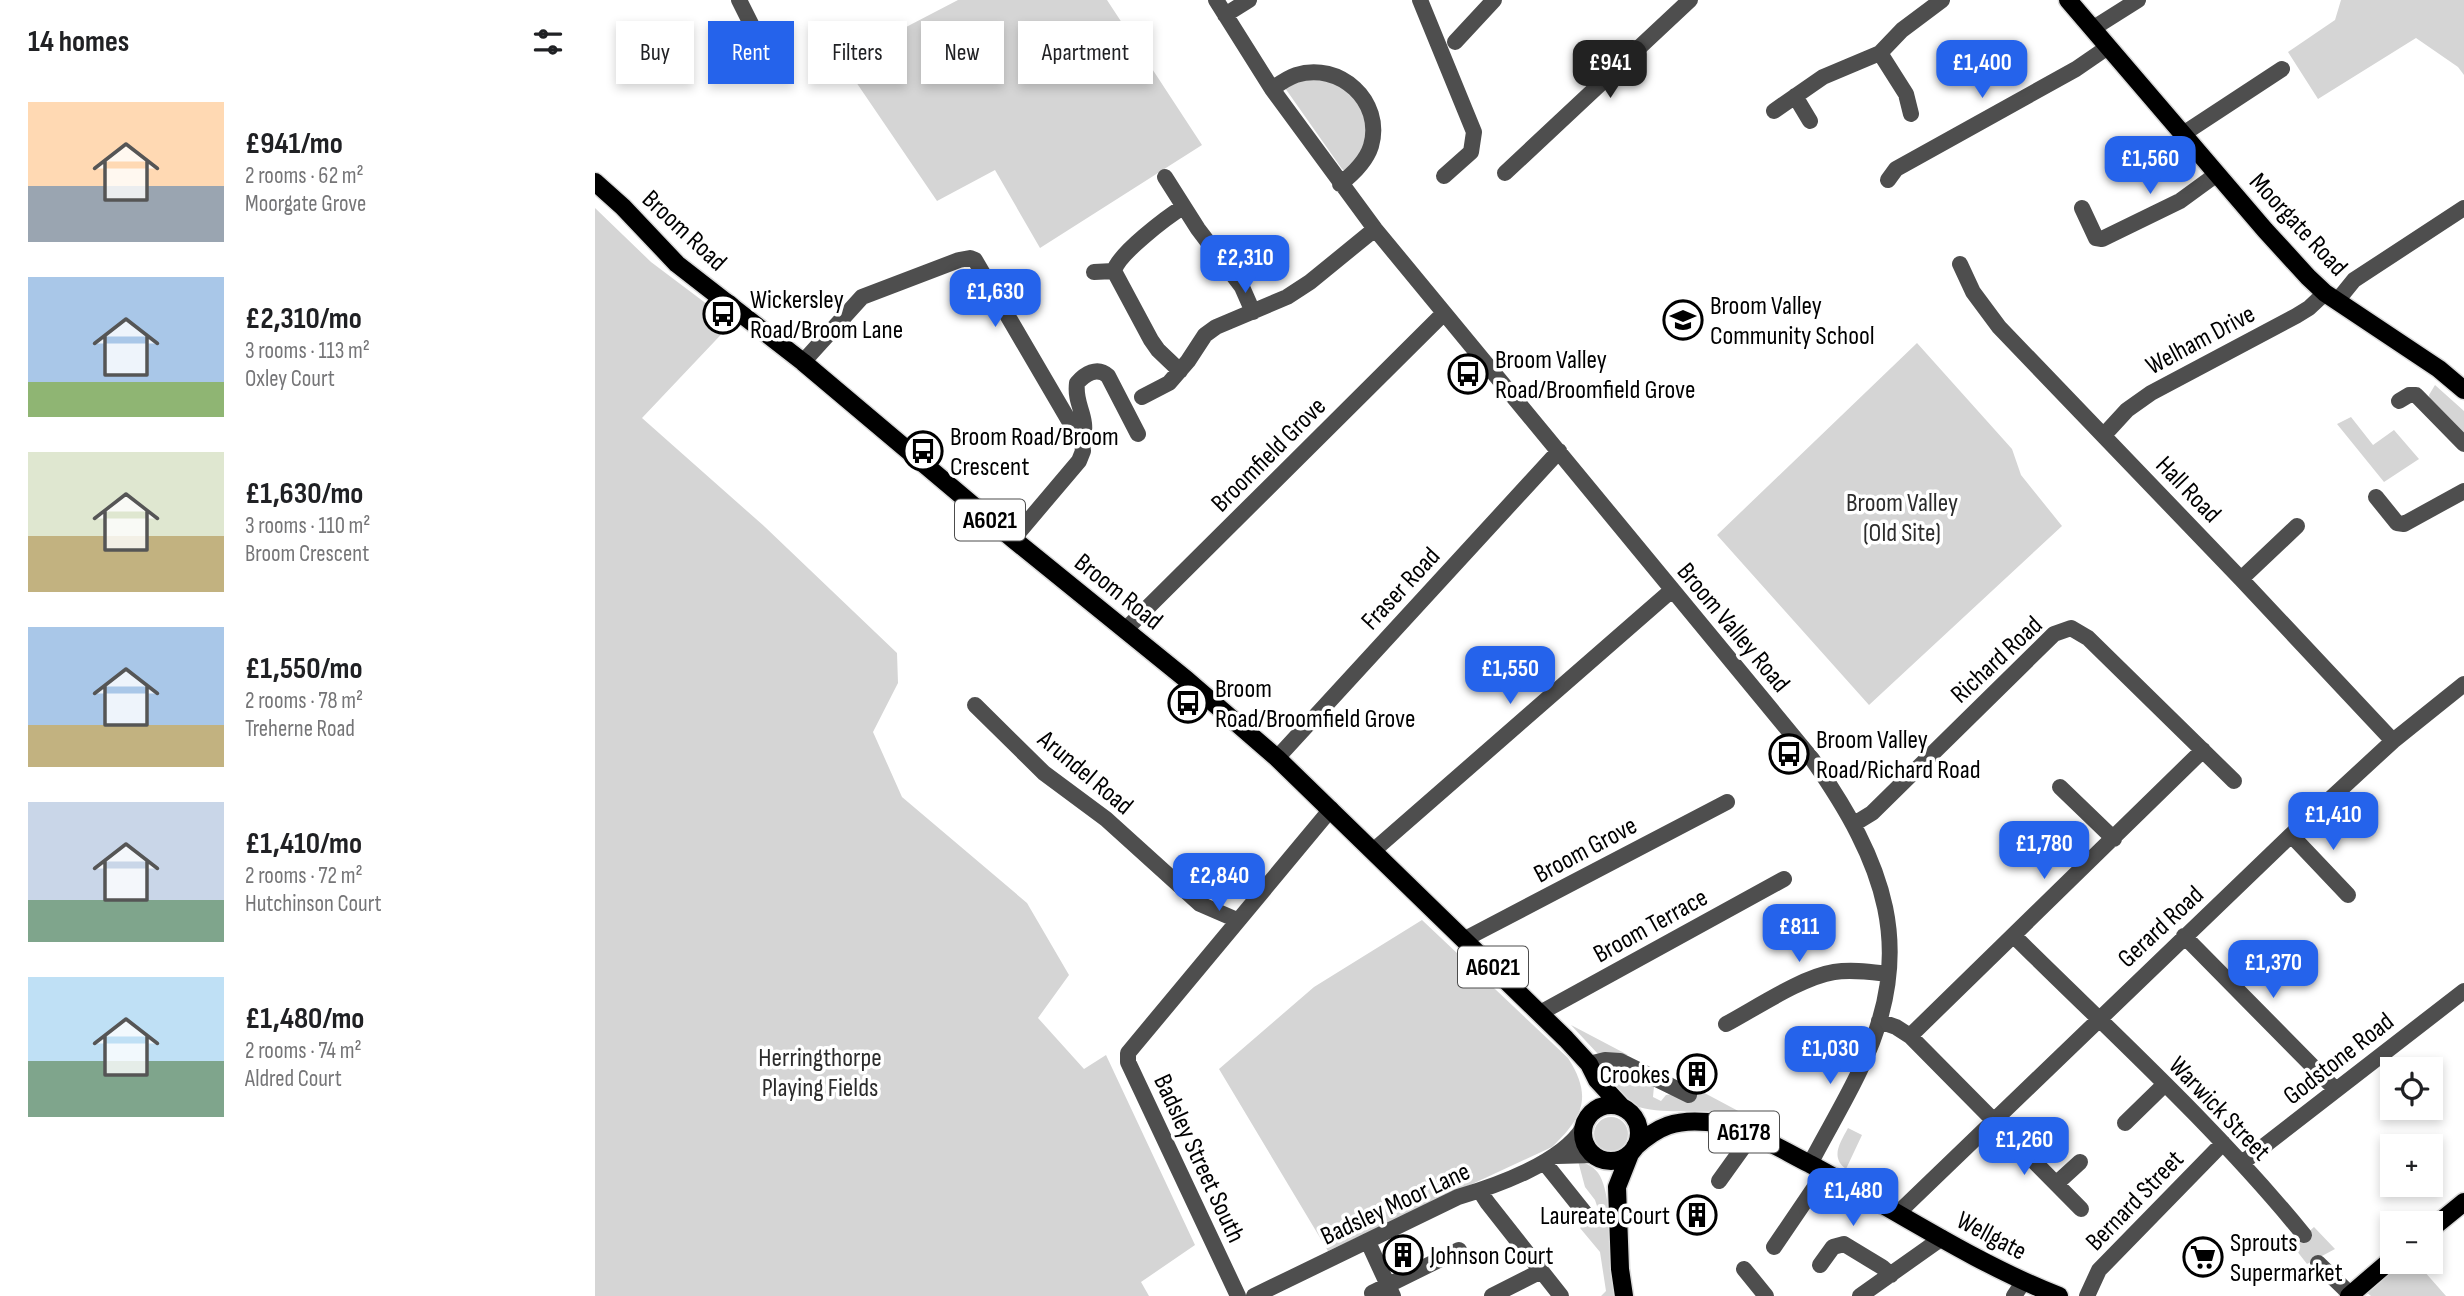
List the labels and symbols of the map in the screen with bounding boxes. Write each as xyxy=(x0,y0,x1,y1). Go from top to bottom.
pin: £941 xyxy=(1569,41,1651,100)
pin: £1,400 xyxy=(1925,41,2039,100)
pin: £1,560 xyxy=(2093,136,2207,196)
street label: Moorgate Road xyxy=(2242,167,2353,283)
street label: Broom Road xyxy=(635,184,733,278)
pin: £2,310 xyxy=(1188,236,1302,295)
pin: £1,630 xyxy=(938,270,1052,329)
place label: Wickersley Road/Broom Lane xyxy=(750,285,903,346)
place label: Broom Valley Community School xyxy=(1710,291,1875,352)
bus stop icon: Wickersley Road/Broom Lane xyxy=(702,293,744,335)
school or university icon: Broom Valley Community School xyxy=(1662,299,1704,341)
street label: Welham Drive xyxy=(2141,299,2261,382)
place label: Broom Valley Road/Broomfield Grove xyxy=(1495,345,1695,406)
bus stop icon: Broom Valley Road/Broomfield Grove xyxy=(1447,353,1489,395)
street label: Broomfield Grove xyxy=(1205,391,1333,519)
place label: Broom Road/Broom Crescent xyxy=(950,422,1119,483)
bus stop icon: Broom Road/Broom Crescent xyxy=(902,430,944,472)
street label: Hall Road xyxy=(2149,450,2227,530)
park label: Broom Valley (Old Site) xyxy=(1846,488,1958,549)
road number: A6021 xyxy=(955,500,1025,540)
street label: Fraser Road xyxy=(1355,541,1447,637)
street label: Broom Road xyxy=(1068,547,1168,637)
street label: Broom Valley Road xyxy=(1670,557,1796,699)
street label: Richard Road xyxy=(1945,610,2049,710)
pin: £1,550 xyxy=(1453,646,1567,706)
place label: Broom Road/Broomfield Grove xyxy=(1215,674,1415,735)
bus stop icon: Broom Road/Broomfield Grove xyxy=(1167,682,1209,724)
street label: Arundel Road xyxy=(1030,724,1139,822)
place label: Broom Valley Road/Richard Road xyxy=(1816,725,1981,786)
bus stop icon: Broom Valley Road/Richard Road xyxy=(1768,733,1810,775)
pin: £1,410 xyxy=(2276,792,2390,852)
street label: Broom Grove xyxy=(1529,810,1642,890)
pin: £1,780 xyxy=(1987,822,2101,881)
pin: £2,840 xyxy=(1162,853,1276,913)
street label: Gerard Road xyxy=(2112,880,2210,975)
street label: Broom Terrace xyxy=(1588,882,1713,970)
pin: £811 xyxy=(1758,904,1840,964)
pin: £1,370 xyxy=(2216,940,2330,1000)
road number: A6021 xyxy=(1458,946,1528,987)
street label: Godstone Road xyxy=(2278,1006,2400,1112)
pin: £1,030 xyxy=(1773,1026,1887,1086)
park label: Herringthorpe Playing Fields xyxy=(758,1043,882,1104)
street label: Warwick Street xyxy=(2162,1050,2276,1168)
building icon: Crookes xyxy=(1676,1053,1718,1095)
place label: Crookes xyxy=(1600,1060,1670,1091)
street label: Badsley Street South xyxy=(1146,1070,1251,1248)
road number: A6178 xyxy=(1709,1112,1779,1152)
pin: £1,260 xyxy=(1967,1118,2081,1177)
street label: Bernard Street xyxy=(2080,1144,2191,1258)
street label: Badsley Moor Lane xyxy=(1316,1156,1475,1252)
pin: £1,480 xyxy=(1796,1168,1910,1228)
building icon: Laureate Court xyxy=(1676,1194,1718,1236)
place label: Laureate Court xyxy=(1540,1201,1670,1232)
street label: Wellgate xyxy=(1951,1205,2032,1268)
place label: Sprouts Supermarket xyxy=(2230,1228,2343,1289)
building icon: Johnson Court xyxy=(1382,1234,1424,1276)
supermarket icon: Sprouts Supermarket xyxy=(2182,1236,2224,1278)
place label: Johnson Court xyxy=(1429,1241,1554,1272)

